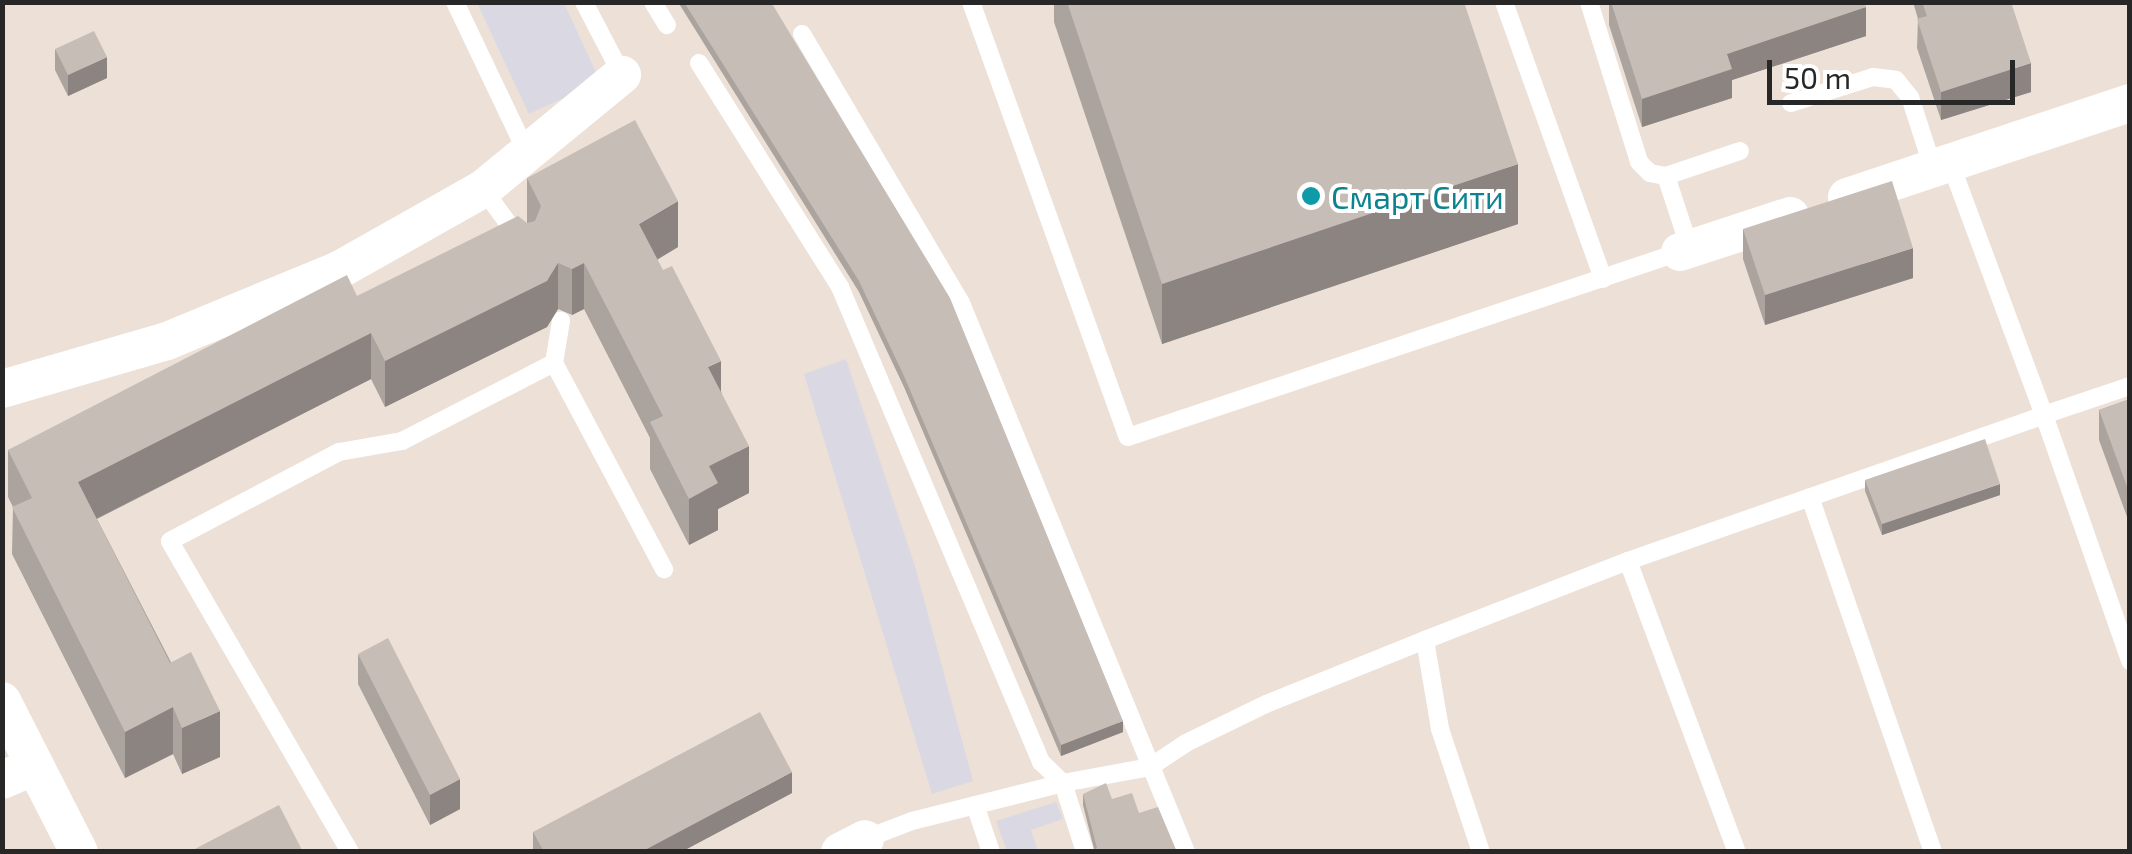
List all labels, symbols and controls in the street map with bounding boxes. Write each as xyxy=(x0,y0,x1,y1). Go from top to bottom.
scale bar xyxy=(1772,40,2020,102)
text: 50 m xyxy=(1784,59,1851,95)
place label: Смарт Сити xyxy=(1331,177,1504,215)
marker: Смарт Сити xyxy=(1300,185,1322,207)

